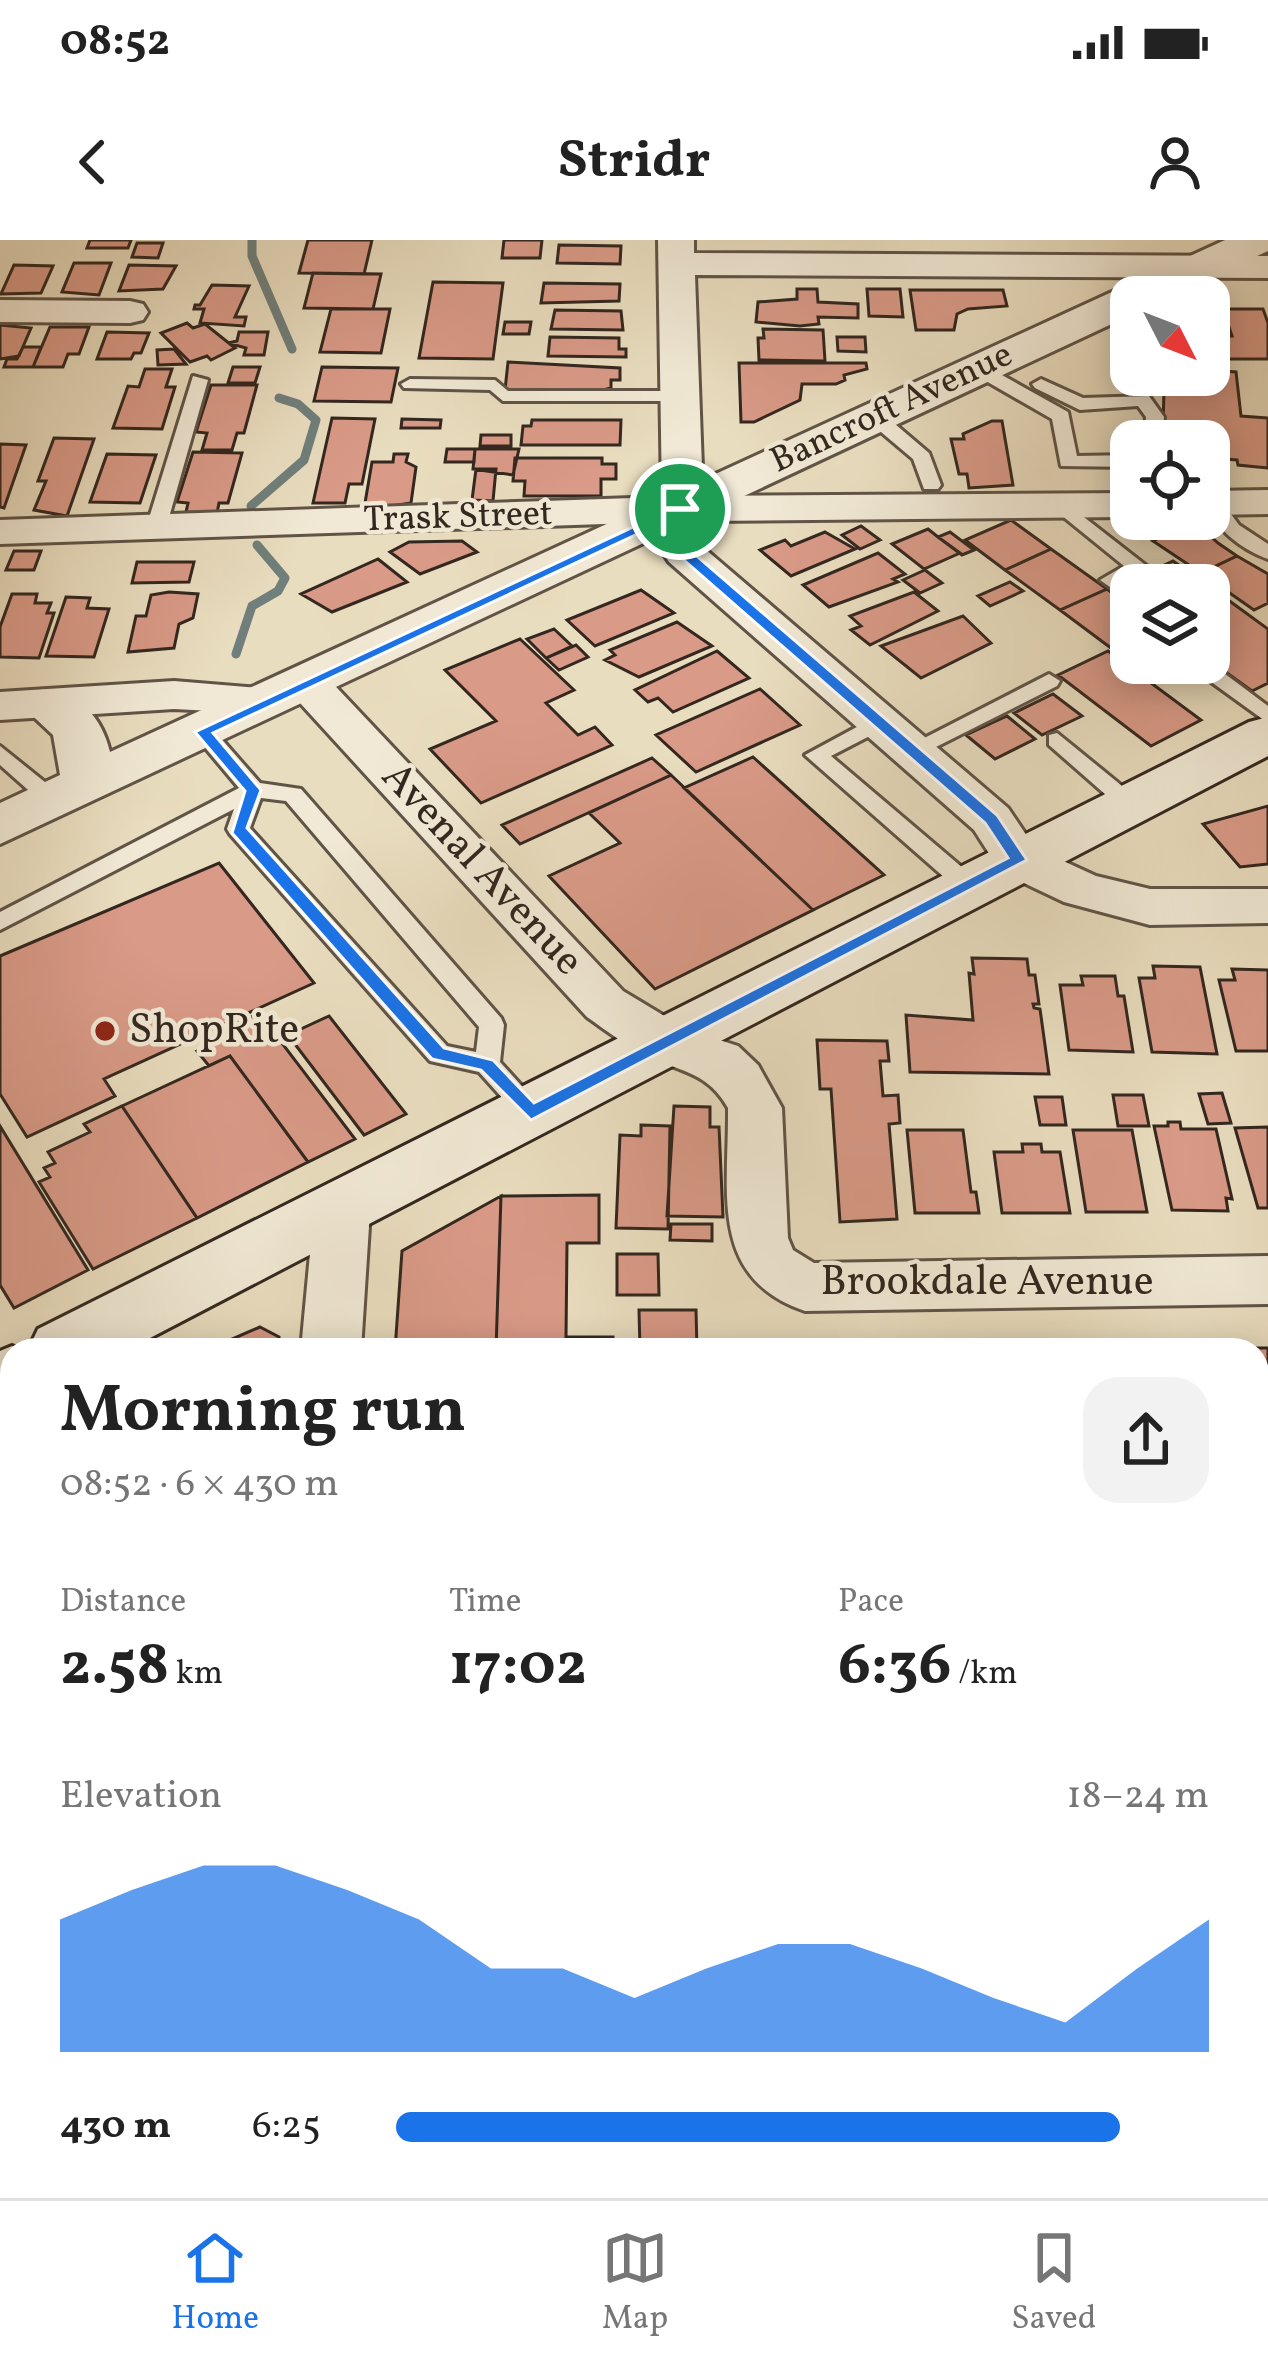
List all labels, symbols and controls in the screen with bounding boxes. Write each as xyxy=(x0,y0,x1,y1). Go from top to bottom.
text: 08:52 xyxy=(60,11,170,74)
text: Stridr xyxy=(558,125,710,200)
icon: back xyxy=(60,129,126,195)
icon: person xyxy=(1142,129,1208,195)
north arrow xyxy=(1110,276,1230,396)
map controls xyxy=(1110,276,1230,684)
street label: Bancroft Avenue xyxy=(763,331,1021,487)
button: locate xyxy=(1110,420,1230,540)
pin xyxy=(629,458,731,560)
icon: arrive xyxy=(647,476,713,542)
street label: Trask Street xyxy=(363,490,553,546)
button: layers xyxy=(1110,564,1230,684)
street label: Avenal Avenue xyxy=(366,750,596,990)
place label: ShopRite xyxy=(129,1002,299,1061)
marker: ShopRite xyxy=(92,1018,118,1044)
street label: Brookdale Avenue xyxy=(820,1254,1154,1313)
text: Morning run xyxy=(60,1367,466,1459)
button: share xyxy=(1083,1377,1209,1503)
text: 08:52 · 6 × 430 m xyxy=(60,1458,339,1512)
text: Distance xyxy=(60,1580,186,1626)
text: Time xyxy=(449,1580,521,1626)
text: Pace xyxy=(838,1580,904,1626)
text: 2.58 xyxy=(60,1626,169,1709)
text: 17:02 xyxy=(449,1626,587,1709)
text: 6:36 xyxy=(838,1626,952,1709)
text: km xyxy=(169,1652,223,1698)
text: /km xyxy=(952,1652,1017,1698)
text: Elevation xyxy=(60,1770,222,1824)
text: 18–24 m xyxy=(1067,1770,1209,1824)
text: 430 m xyxy=(60,2100,171,2154)
text: 6:25 xyxy=(252,2100,321,2154)
tab: Home xyxy=(172,2225,259,2343)
tab: Map xyxy=(602,2225,668,2343)
tab: Saved xyxy=(1011,2225,1096,2343)

